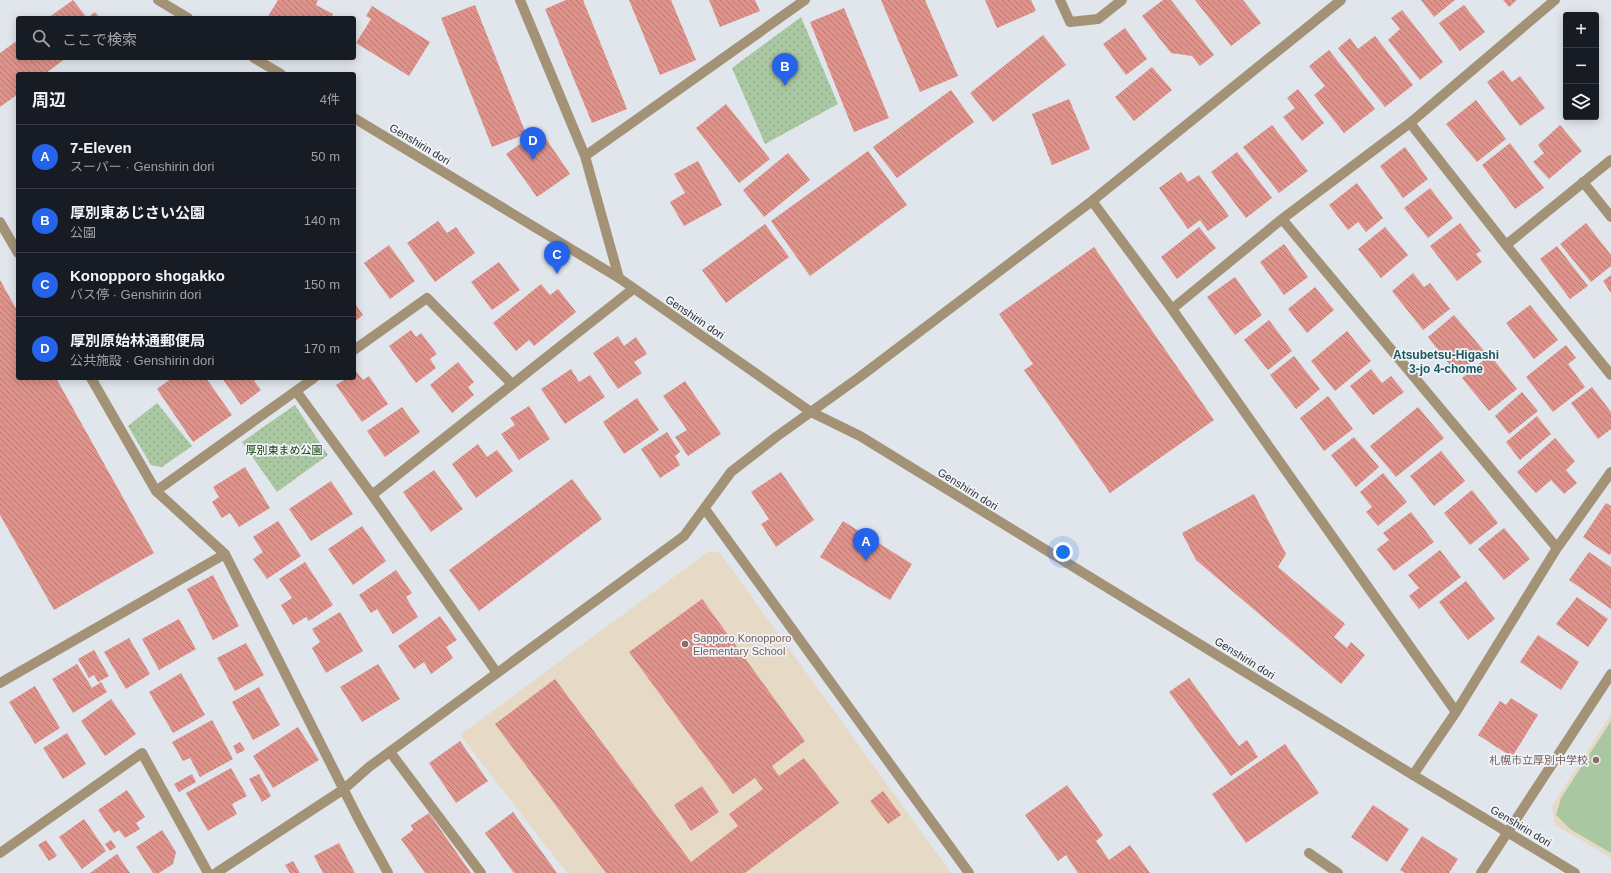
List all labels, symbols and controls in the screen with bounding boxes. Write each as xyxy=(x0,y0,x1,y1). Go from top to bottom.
map controls xyxy=(1563,12,1599,120)
button: + xyxy=(1563,12,1599,48)
search box xyxy=(16,16,356,60)
icon: search xyxy=(30,27,52,49)
text: ここで検索 xyxy=(62,31,137,48)
button: − xyxy=(1563,48,1599,84)
pin: B xyxy=(772,53,798,86)
button: layers xyxy=(1563,84,1599,120)
text: 周辺 xyxy=(32,91,66,110)
text: 4件 xyxy=(320,92,340,107)
street label: Genshirin dori xyxy=(388,121,452,167)
pin: D xyxy=(520,127,546,160)
text: 7-Eleven xyxy=(70,139,132,156)
text: A xyxy=(40,149,50,164)
text: 50 m xyxy=(311,149,340,164)
text: スーパー · Genshirin dori xyxy=(70,159,214,174)
text: 厚別東あじさい公園 xyxy=(70,204,205,221)
text: B xyxy=(40,213,50,228)
text: 140 m xyxy=(304,213,340,228)
text: 公園 xyxy=(70,225,96,240)
pin: C xyxy=(544,241,570,274)
text: Konopporo shogakko xyxy=(70,267,225,284)
text: C xyxy=(40,277,50,292)
text: 150 m xyxy=(304,277,340,292)
text: バス停 · Genshirin dori xyxy=(70,287,201,302)
street label: Genshirin dori xyxy=(663,293,727,341)
text: 厚別原始林通郵便局 xyxy=(70,332,205,349)
text: D xyxy=(40,341,50,356)
text: 170 m xyxy=(304,341,340,356)
district label: Atsubetsu-Higashi 3-jo 4-chome xyxy=(1393,348,1499,376)
text: 公共施設 · Genshirin dori xyxy=(70,353,214,368)
park label: 厚別東まめ公園 xyxy=(246,444,323,456)
street label: Genshirin dori xyxy=(936,466,1000,512)
pin: A xyxy=(853,528,879,561)
your location xyxy=(1053,542,1073,562)
place label: Sapporo Konopporo Elementary School xyxy=(693,632,791,657)
street label: Genshirin dori xyxy=(1213,635,1277,681)
marker: Sapporo Konopporo Elementary School xyxy=(680,639,690,649)
place label: 札幌市立厚別中学校 xyxy=(1489,754,1588,766)
marker: 札幌市立厚別中学校 xyxy=(1591,755,1601,765)
street label: Genshirin dori xyxy=(1489,803,1553,849)

